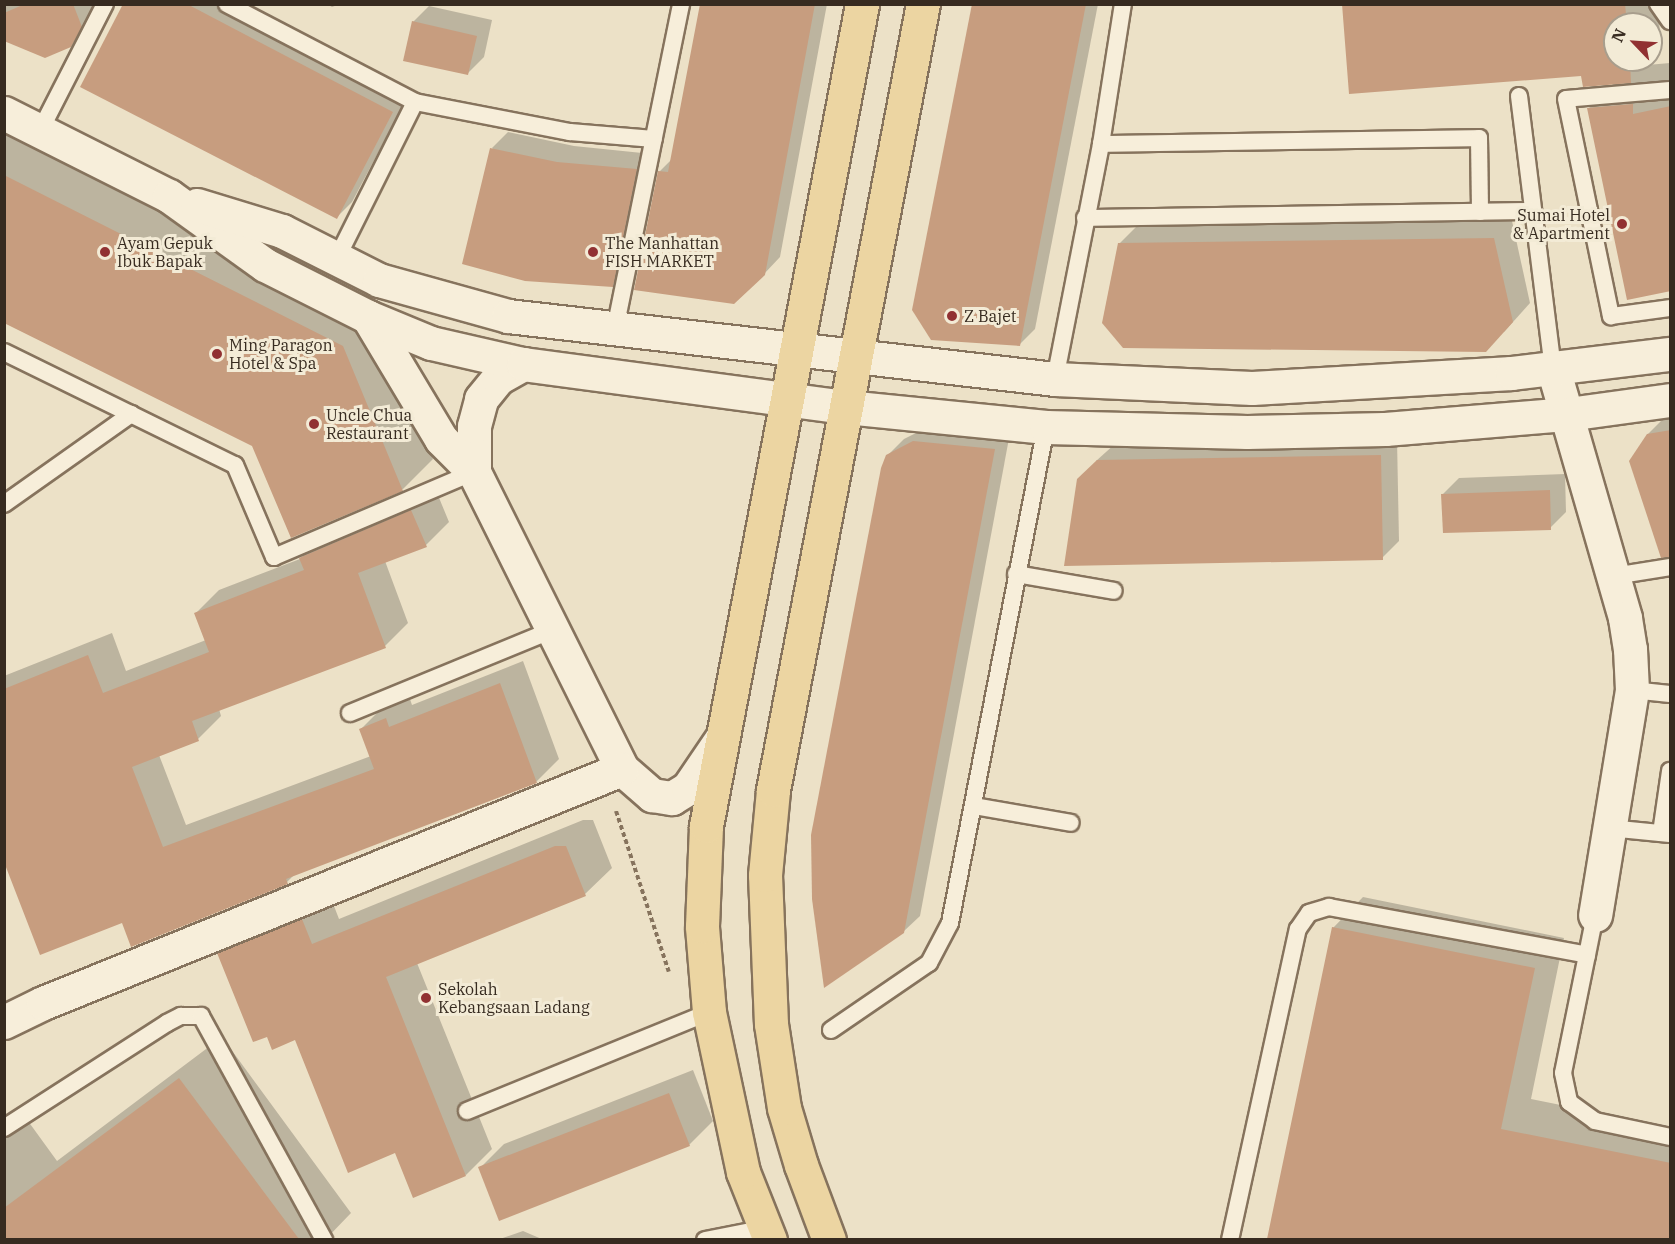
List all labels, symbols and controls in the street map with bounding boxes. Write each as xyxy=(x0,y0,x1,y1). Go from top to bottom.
north arrow xyxy=(1603,12,1663,72)
text: N xyxy=(1607,25,1630,45)
place label: Sumai Hotel & Apartment xyxy=(1513,205,1610,243)
marker: Sumai Hotel & Apartment xyxy=(1615,217,1629,231)
place label: Ayam Gepuk Ibuk Bapak xyxy=(117,233,213,271)
place label: The Manhattan FISH MARKET xyxy=(605,233,719,271)
marker: Ayam Gepuk Ibuk Bapak xyxy=(98,245,112,259)
marker: The Manhattan FISH MARKET xyxy=(586,245,600,259)
place label: Z Bajet xyxy=(964,306,1016,326)
marker: Z Bajet xyxy=(945,309,959,323)
place label: Ming Paragon Hotel & Spa xyxy=(229,335,333,373)
marker: Ming Paragon Hotel & Spa xyxy=(210,347,224,361)
place label: Uncle Chua Restaurant xyxy=(326,405,412,443)
marker: Uncle Chua Restaurant xyxy=(307,417,321,431)
place label: Sekolah Kebangsaan Ladang xyxy=(438,979,590,1017)
marker: Sekolah Kebangsaan Ladang xyxy=(419,991,433,1005)

